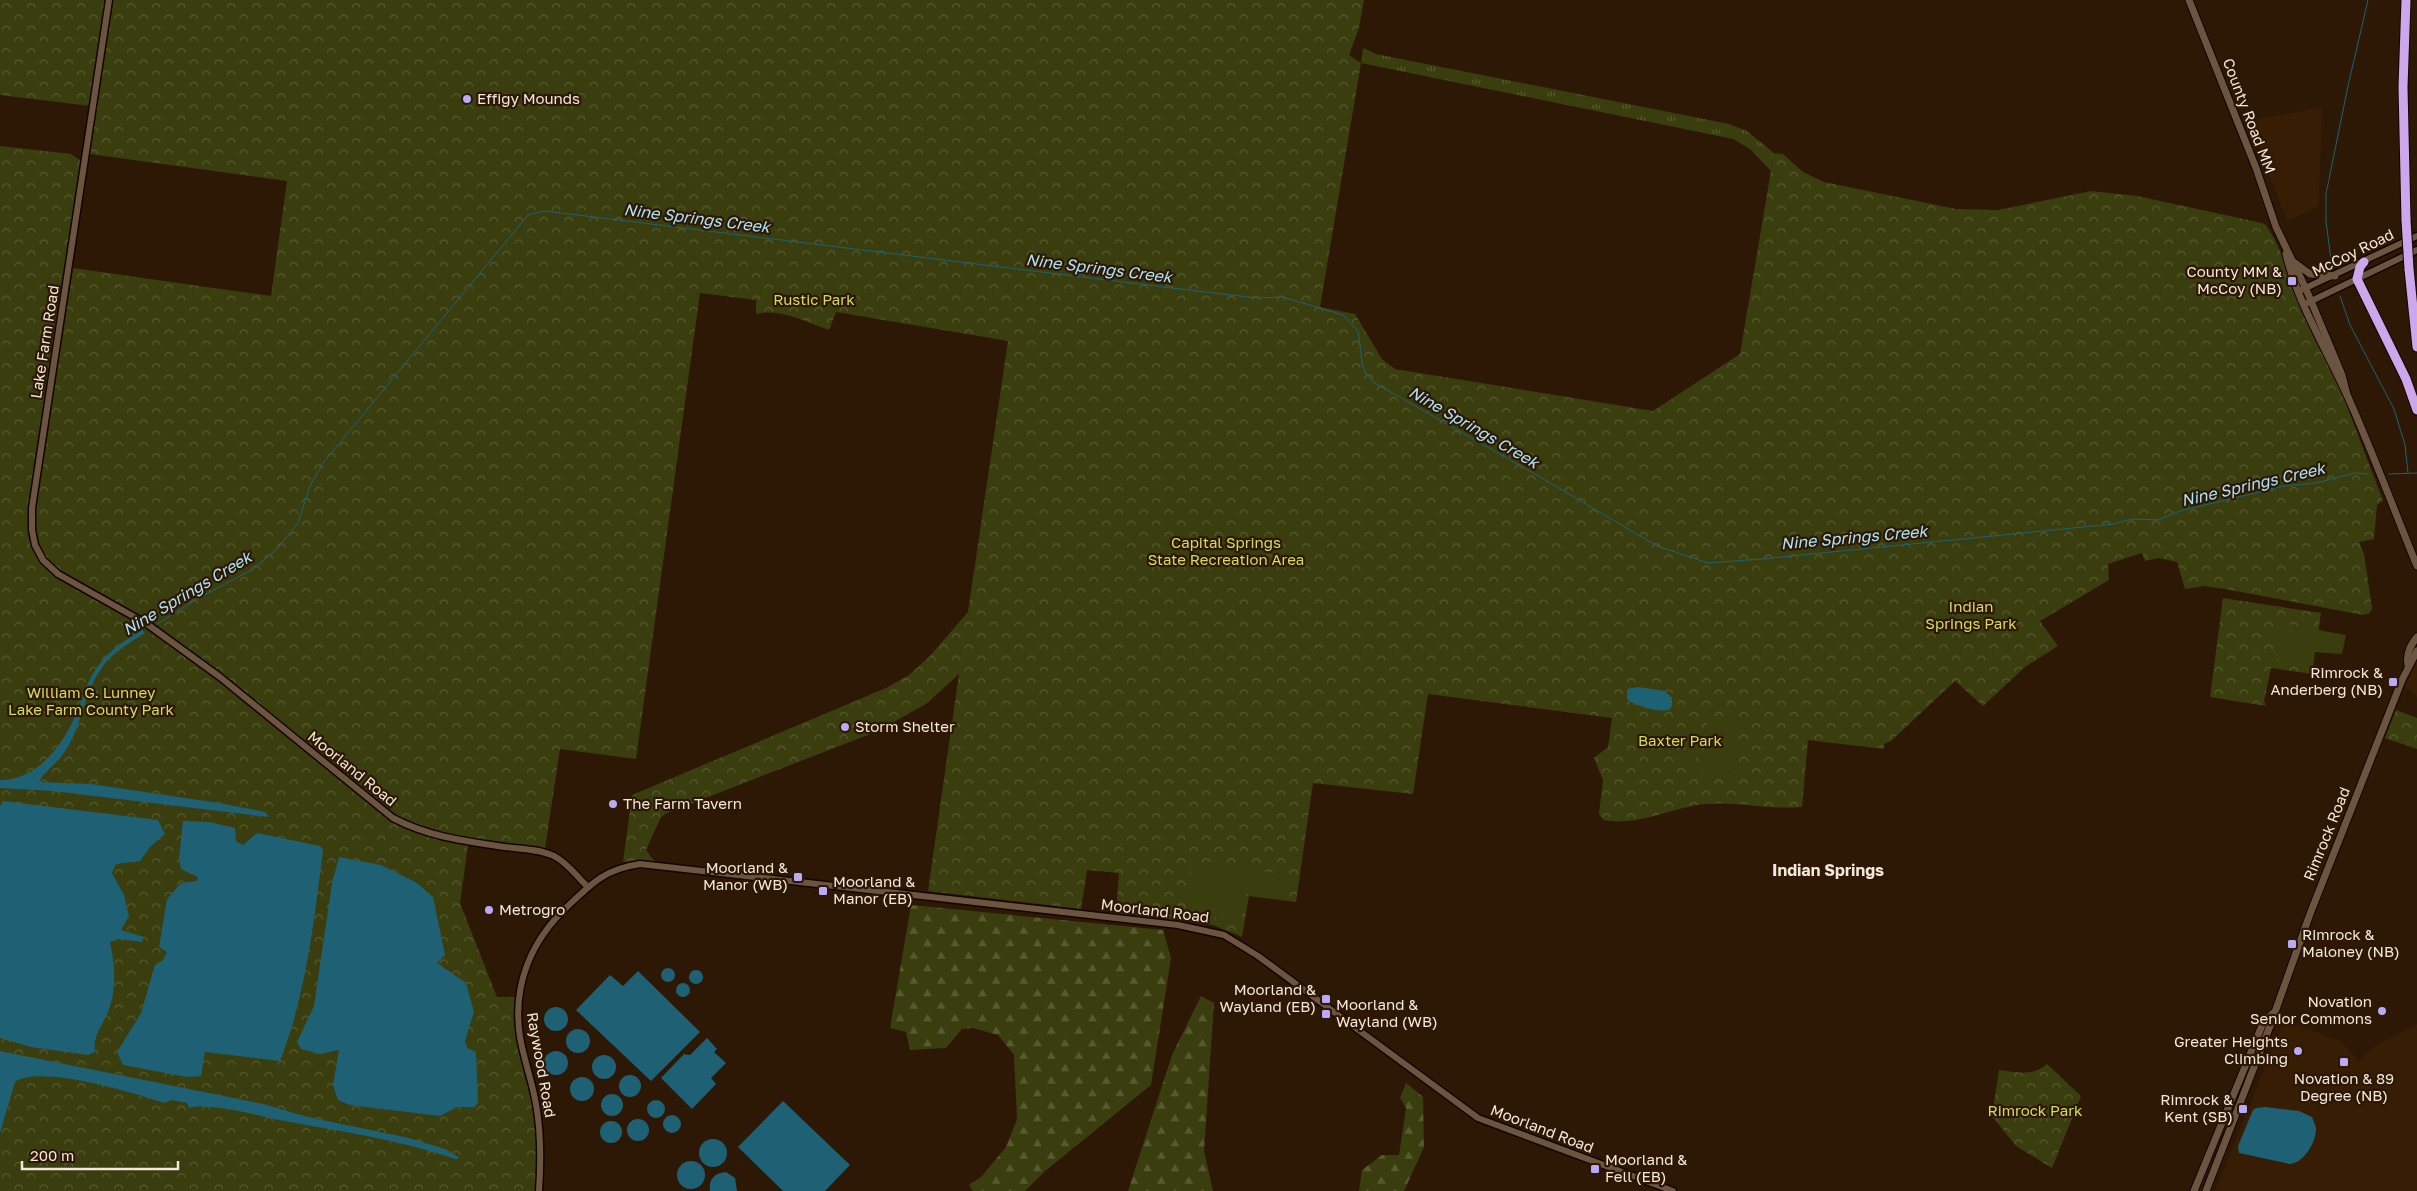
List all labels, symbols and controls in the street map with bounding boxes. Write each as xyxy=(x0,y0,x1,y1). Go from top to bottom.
street label: County Road MM xyxy=(2220,55,2280,176)
place label: Effigy Mounds xyxy=(477,89,580,107)
marker: Effigy Mounds xyxy=(461,93,473,105)
water label: Nine Springs Creek xyxy=(623,199,773,237)
street label: McCoy Road xyxy=(2309,225,2396,280)
water label: Nine Springs Creek xyxy=(1025,249,1175,287)
place label: County MM & McCoy (NB) xyxy=(2187,262,2282,297)
marker: County MM & McCoy (NB) xyxy=(2286,275,2298,287)
street label: Lake Farm Road xyxy=(26,284,62,400)
park label: Rustic Park xyxy=(773,290,855,308)
water label: Nine Springs Creek xyxy=(1405,382,1544,473)
water label: Nine Springs Creek xyxy=(2179,457,2329,510)
water label: Nine Springs Creek xyxy=(1780,520,1930,553)
park label: Capital Springs State Recreation Area xyxy=(1148,533,1304,568)
water label: Nine Springs Creek xyxy=(119,546,257,639)
park label: Indian Springs Park xyxy=(1925,597,2017,632)
place label: Rimrock & Anderberg (NB) xyxy=(2270,663,2383,698)
marker: Rimrock & Anderberg (NB) xyxy=(2387,676,2399,688)
park label: William G. Lunney Lake Farm County Park xyxy=(8,683,175,718)
place label: Storm Shelter xyxy=(855,717,955,735)
marker: Storm Shelter xyxy=(839,721,851,733)
street label: Moorland Road xyxy=(305,727,401,810)
park label: Baxter Park xyxy=(1638,731,1722,749)
street label: Rimrock Road xyxy=(2299,784,2353,883)
place label: The Farm Tavern xyxy=(623,794,742,812)
marker: The Farm Tavern xyxy=(607,798,619,810)
place label: Moorland & Manor (WB) xyxy=(703,858,788,893)
district label: Indian Springs xyxy=(1772,860,1884,880)
marker: Moorland & Manor (WB) xyxy=(792,871,804,883)
place label: Moorland & Manor (EB) xyxy=(833,872,915,907)
marker: Moorland & Manor (EB) xyxy=(817,885,829,897)
street label: Moorland Road xyxy=(1100,894,1210,926)
place label: Metrogro xyxy=(499,900,565,918)
marker: Metrogro xyxy=(483,904,495,916)
place label: Rimrock & Maloney (NB) xyxy=(2302,925,2400,960)
marker: Rimrock & Maloney (NB) xyxy=(2286,938,2298,950)
place label: Moorland & Wayland (EB) xyxy=(1220,980,1316,1015)
place label: Novation Senior Commons xyxy=(2250,992,2372,1027)
marker: Moorland & Wayland (EB) xyxy=(1320,993,1332,1005)
place label: Moorland & Wayland (WB) xyxy=(1336,995,1438,1030)
marker: Novation Senior Commons xyxy=(2376,1005,2388,1017)
marker: Moorland & Wayland (WB) xyxy=(1320,1008,1332,1020)
street label: Raywood Road xyxy=(524,1011,560,1119)
place label: Greater Heights Climbing xyxy=(2174,1032,2288,1067)
marker: Greater Heights Climbing xyxy=(2292,1045,2304,1057)
marker: Novation & 89 Degree (NB) xyxy=(2338,1056,2350,1068)
place label: Novation & 89 Degree (NB) xyxy=(2294,1069,2394,1104)
place label: Rimrock & Kent (SB) xyxy=(2160,1090,2233,1125)
street label: Moorland Road xyxy=(1488,1100,1596,1156)
park label: Rimrock Park xyxy=(1987,1101,2083,1119)
marker: Rimrock & Kent (SB) xyxy=(2237,1103,2249,1115)
scale bar xyxy=(22,1138,179,1170)
text: 200 m xyxy=(30,1146,74,1164)
place label: Moorland & Fell (EB) xyxy=(1605,1150,1687,1185)
marker: Moorland & Fell (EB) xyxy=(1589,1163,1601,1175)

